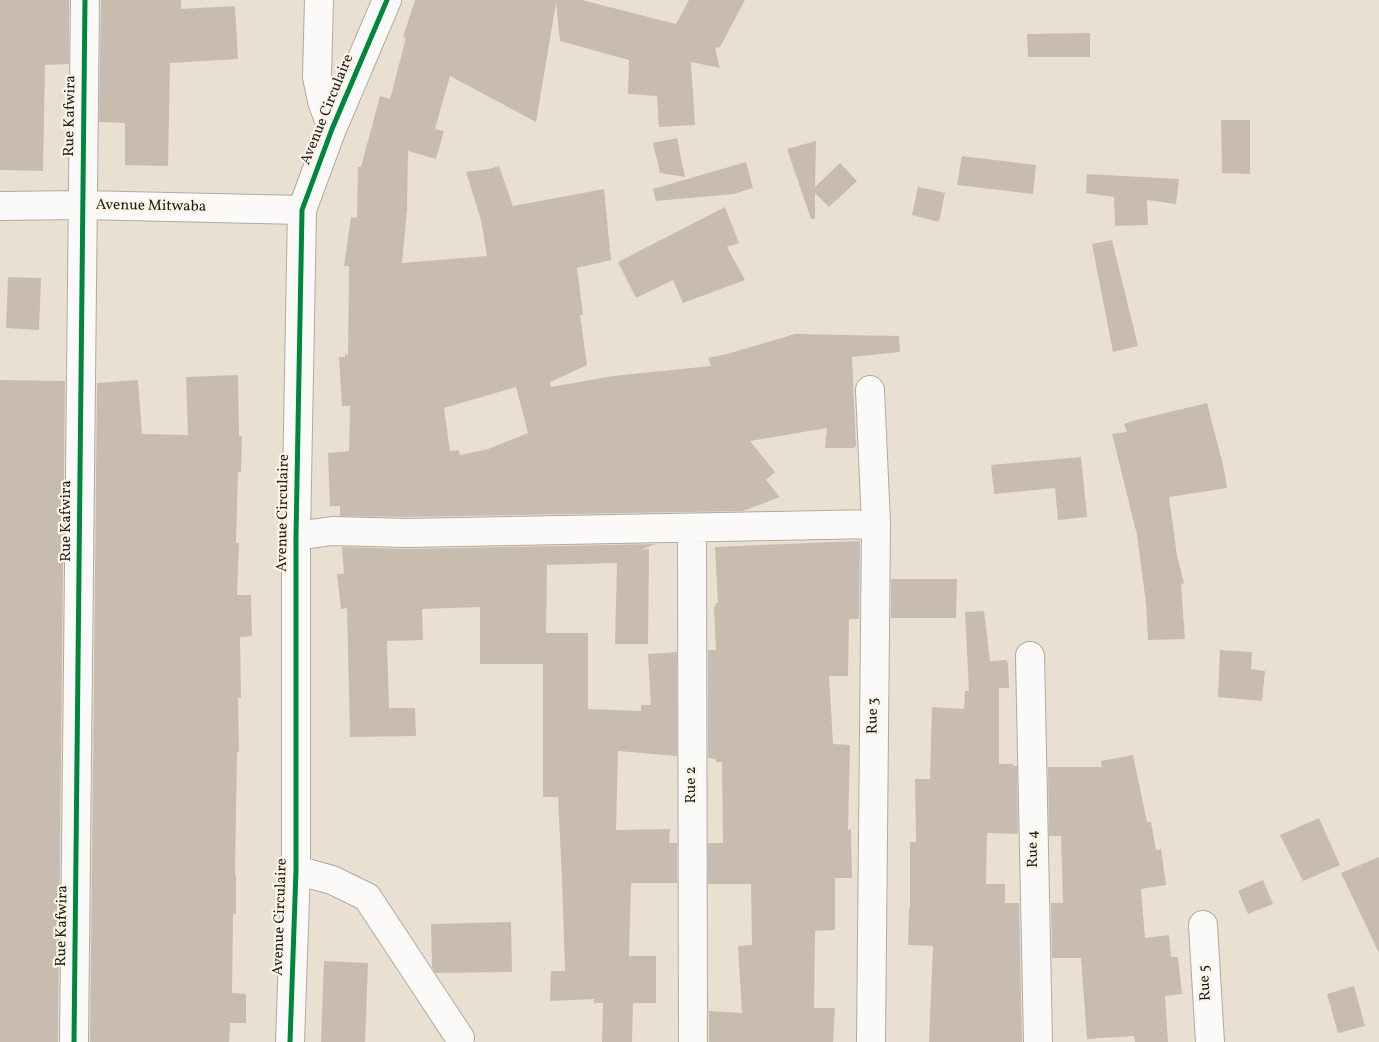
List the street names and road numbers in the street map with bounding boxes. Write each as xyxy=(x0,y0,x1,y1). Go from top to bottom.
street label: Avenue Circulaire xyxy=(298,52,358,168)
street label: Rue Kafwira xyxy=(61,75,81,157)
street label: Avenue Mitwaba xyxy=(96,197,206,217)
street label: Avenue Circulaire xyxy=(274,454,294,572)
street label: Rue Kafwira xyxy=(58,480,76,562)
street label: Rue 3 xyxy=(865,698,883,734)
street label: Rue 2 xyxy=(683,767,701,803)
street label: Rue 4 xyxy=(1025,830,1043,868)
street label: Avenue Circulaire xyxy=(270,858,292,976)
street label: Rue Kafwira xyxy=(53,885,73,967)
street label: Rue 5 xyxy=(1196,965,1216,1001)

